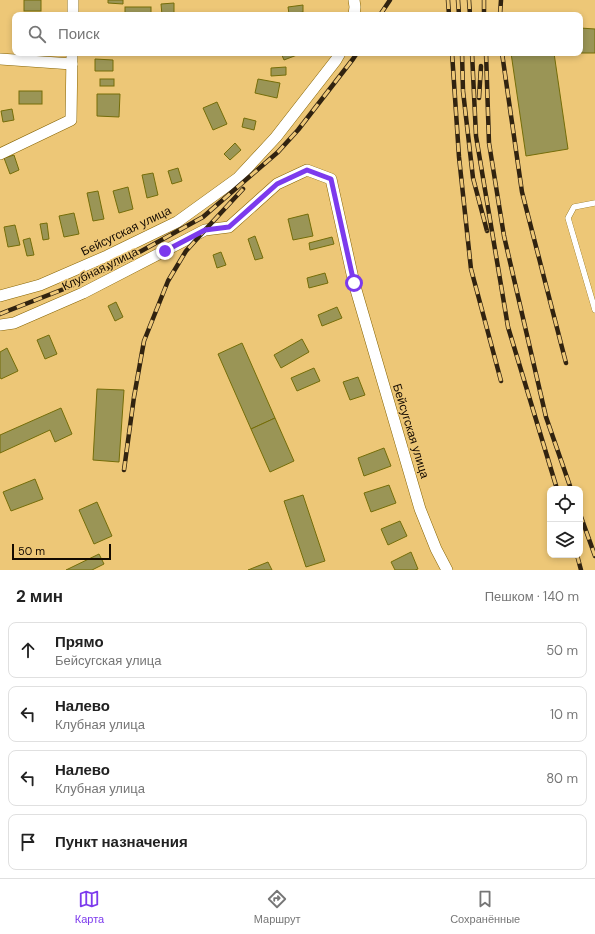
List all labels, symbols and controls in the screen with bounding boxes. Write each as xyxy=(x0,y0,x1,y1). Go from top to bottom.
search box xyxy=(12,12,583,56)
icon: search xyxy=(26,23,48,45)
text: Поиск xyxy=(58,24,100,44)
street label: Бейсугская улица xyxy=(78,202,174,260)
route end xyxy=(156,242,174,260)
street label: Клубная улица xyxy=(59,243,141,294)
route start xyxy=(345,274,363,292)
street label: Бейсугская улица xyxy=(389,382,433,481)
map controls xyxy=(547,486,583,558)
button: locate xyxy=(547,486,583,522)
button: layers xyxy=(547,522,583,558)
scale bar xyxy=(12,542,111,561)
text: 50 m xyxy=(18,544,45,558)
text: 2 мин xyxy=(16,585,63,607)
text: Пешком · 140 m xyxy=(485,588,579,605)
text: Прямо xyxy=(55,632,104,652)
icon: ahead xyxy=(17,639,39,661)
text: 50 m xyxy=(546,642,578,659)
text: Бейсугская улица xyxy=(55,652,161,669)
text: Налево xyxy=(55,696,110,716)
icon: left xyxy=(17,703,39,725)
text: 10 m xyxy=(550,706,578,723)
text: Клубная улица xyxy=(55,716,145,733)
text: Налево xyxy=(55,760,110,780)
icon: left xyxy=(17,767,39,789)
text: 80 m xyxy=(546,770,578,787)
text: Клубная улица xyxy=(55,780,145,797)
icon: arrive xyxy=(17,831,39,853)
text: Пункт назначения xyxy=(55,832,188,852)
tab: Карта xyxy=(75,888,104,926)
tab: Маршрут xyxy=(254,888,301,926)
tab: Сохранённые xyxy=(450,888,520,926)

